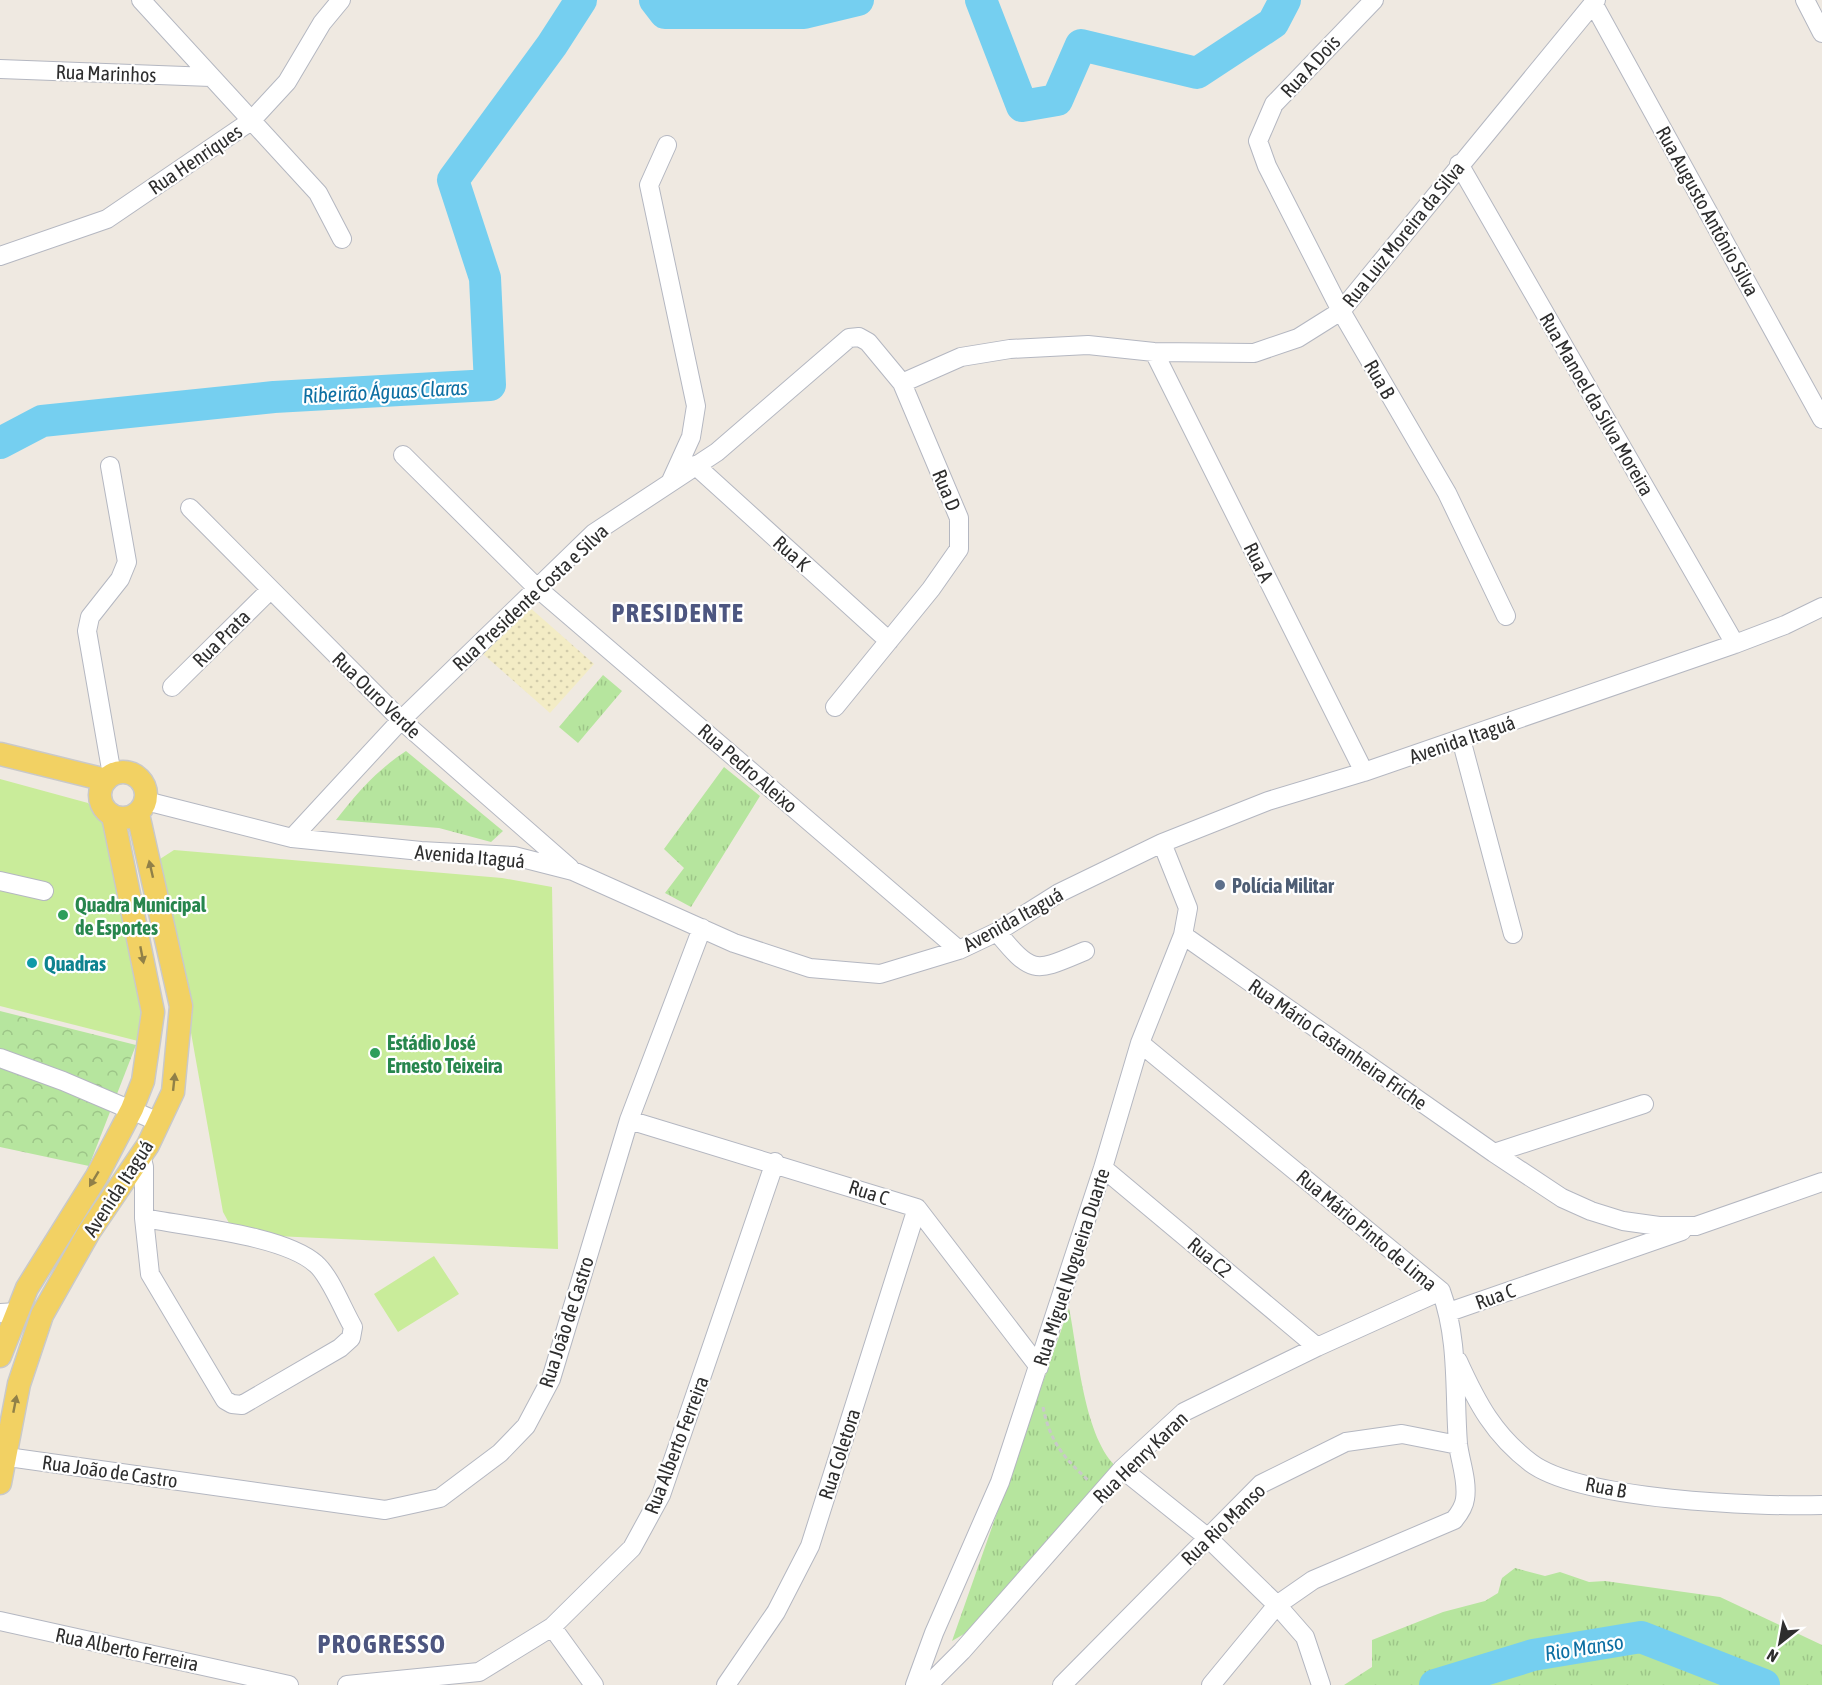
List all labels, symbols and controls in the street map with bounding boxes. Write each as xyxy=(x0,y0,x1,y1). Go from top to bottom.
street label: Rua A Dois xyxy=(1276,30,1344,102)
street label: Rua Marinhos xyxy=(55,60,157,86)
street label: Rua Henriques xyxy=(144,119,246,199)
street label: Rua Augusto Antônio Silva xyxy=(1652,122,1764,300)
street label: Rua Luiz Moreira da Silva xyxy=(1337,157,1469,311)
street label: Rua Manoel da Silva Moreira xyxy=(1535,308,1659,500)
street label: Rua B xyxy=(1360,355,1401,403)
water label: Ribeirão Águas Claras xyxy=(302,375,468,407)
street label: Rua D xyxy=(928,466,966,514)
street label: Rua Presidente Costa e Silva xyxy=(447,519,613,675)
street label: Rua K xyxy=(769,531,815,576)
street label: Rua A xyxy=(1239,538,1279,586)
district label: PRESIDENTE xyxy=(612,598,744,628)
street label: Rua Prata xyxy=(188,605,254,671)
street label: Rua Ouro Verde xyxy=(328,647,426,743)
street label: Avenida Itaguá xyxy=(1406,710,1518,768)
street label: Rua Pedro Aleixo xyxy=(694,719,802,817)
street label: Avenida Itaguá xyxy=(414,840,526,872)
one-way arrow xyxy=(146,860,155,879)
place label: Polícia Militar xyxy=(1232,874,1335,897)
marker: Polícia Militar xyxy=(1213,878,1227,892)
street label: Avenida Itaguá xyxy=(959,882,1067,956)
place label: Quadra Municipal de Esportes xyxy=(75,893,207,939)
marker: Quadra Municipal de Esportes xyxy=(56,908,70,922)
one-way arrow xyxy=(138,946,147,965)
place label: Quadras xyxy=(44,952,106,975)
marker: Quadras xyxy=(25,956,39,970)
street label: Rua Mário Castanheira Friche xyxy=(1244,974,1432,1114)
place label: Estádio José Ernesto Teixeira xyxy=(387,1031,503,1077)
marker: Estádio José Ernesto Teixeira xyxy=(368,1046,382,1060)
one-way arrow xyxy=(169,1072,179,1091)
street label: Avenida Itaguá xyxy=(78,1135,158,1241)
street label: Rua Miguel Nogueira Duarte xyxy=(1028,1165,1114,1369)
street label: Rua Mário Pinto de Lima xyxy=(1292,1165,1442,1295)
one-way arrow xyxy=(89,1171,100,1187)
street label: Rua C xyxy=(846,1175,892,1209)
street label: Rua C2 xyxy=(1183,1232,1237,1282)
street label: Rua João de Castro xyxy=(534,1253,598,1391)
street label: Rua C xyxy=(1472,1278,1518,1314)
street label: Rua Alberto Ferreira xyxy=(639,1373,713,1517)
one-way arrow xyxy=(11,1395,20,1414)
street label: Rua Coletora xyxy=(814,1406,864,1502)
street label: Rua Henry Karan xyxy=(1088,1406,1192,1508)
street label: Rua João de Castro xyxy=(41,1450,179,1492)
street label: Rua B xyxy=(1584,1472,1629,1502)
street label: Rua Rio Manso xyxy=(1176,1478,1270,1570)
north arrow xyxy=(1750,1613,1810,1673)
street label: Rua Alberto Ferreira xyxy=(53,1623,201,1675)
district label: PROGRESSO xyxy=(317,1629,447,1659)
water label: Rio Manso xyxy=(1543,1629,1625,1665)
text: N xyxy=(1764,1646,1781,1666)

